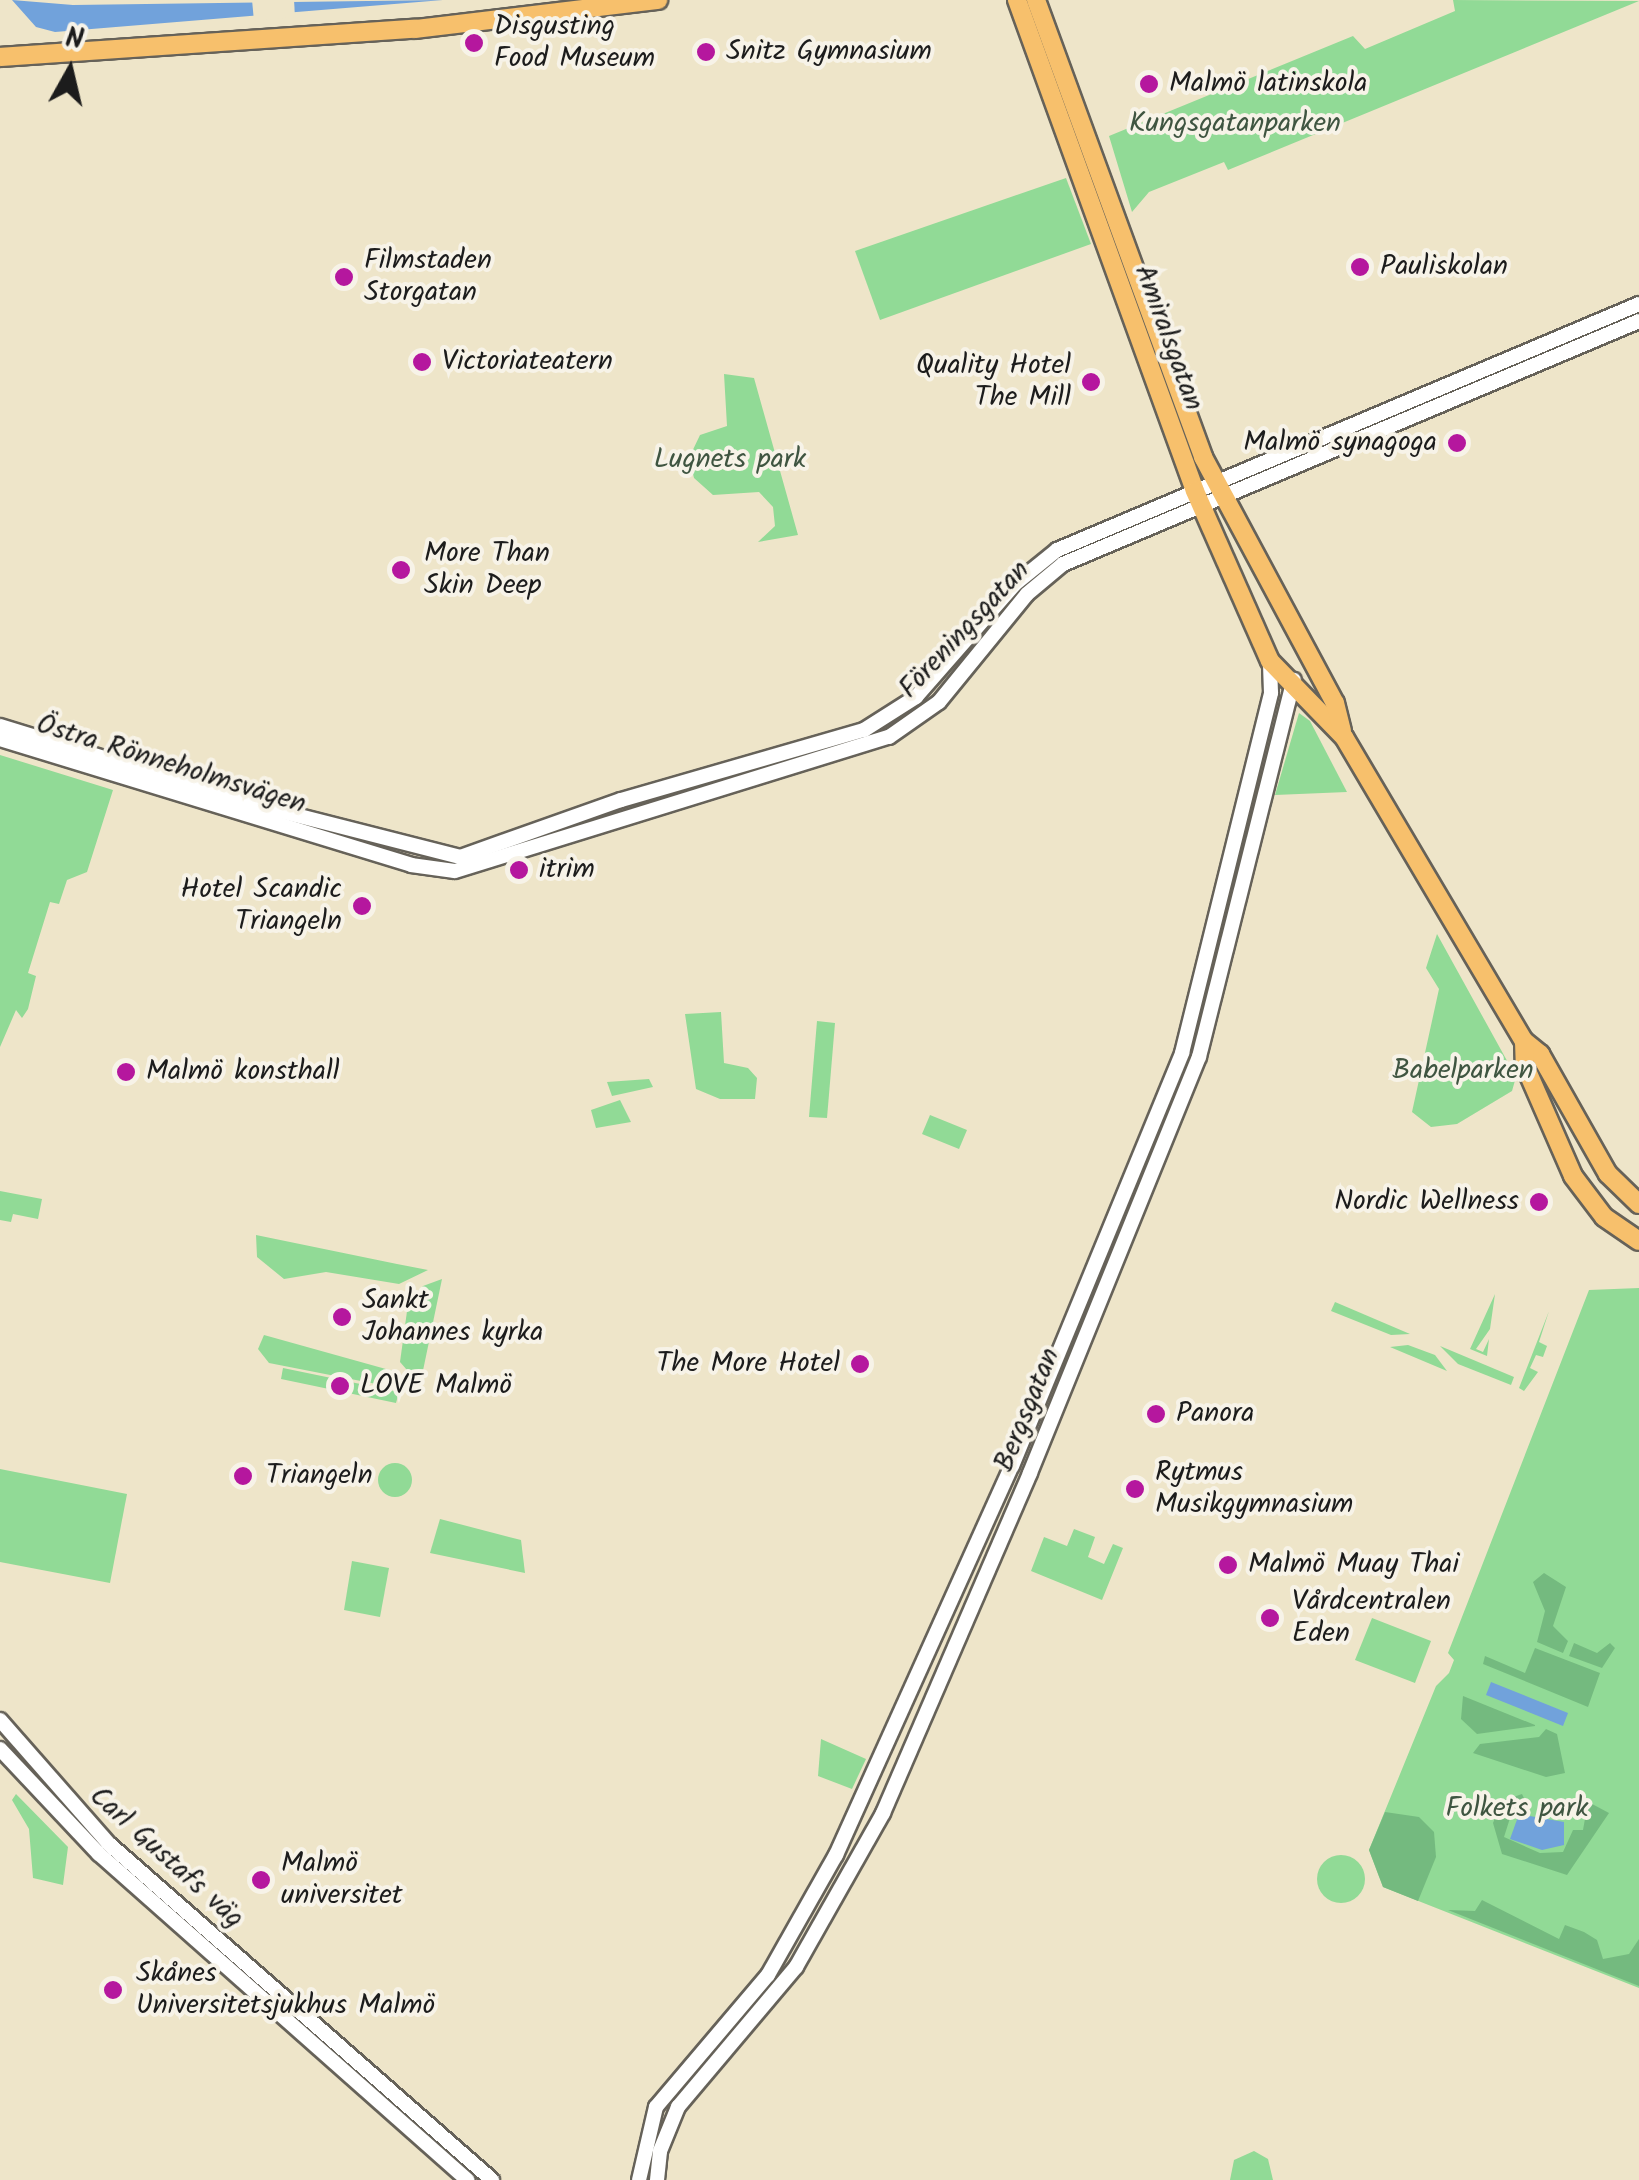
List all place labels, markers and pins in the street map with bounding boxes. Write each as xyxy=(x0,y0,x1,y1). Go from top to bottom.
place label: Disgusting Food Museum xyxy=(494,10,655,76)
marker: Disgusting Food Museum xyxy=(463,32,485,54)
place label: Snitz Gymnasium xyxy=(726,35,932,69)
marker: Snitz Gymnasium xyxy=(695,41,717,63)
place label: Malmö latinskola xyxy=(1169,67,1367,101)
marker: Malmö latinskola xyxy=(1138,73,1160,95)
place label: Filmstaden Storgatan xyxy=(364,244,492,310)
place label: Pauliskolan xyxy=(1380,250,1508,284)
marker: Pauliskolan xyxy=(1349,256,1371,278)
marker: Filmstaden Storgatan xyxy=(333,266,355,288)
place label: Victoriateatern xyxy=(442,345,613,379)
place label: Quality Hotel The Mill xyxy=(916,349,1071,415)
marker: Victoriateatern xyxy=(411,351,433,373)
marker: Quality Hotel The Mill xyxy=(1080,371,1102,393)
place label: Malmö synagoga xyxy=(1243,426,1437,460)
marker: Malmö synagoga xyxy=(1446,432,1468,454)
place label: More Than Skin Deep xyxy=(424,537,550,603)
marker: More Than Skin Deep xyxy=(388,557,414,583)
place label: itrim xyxy=(539,853,595,887)
marker: itrim xyxy=(508,859,530,881)
place label: Hotel Scandic Triangeln xyxy=(181,873,342,939)
marker: Hotel Scandic Triangeln xyxy=(351,895,373,917)
place label: Malmö konsthall xyxy=(146,1055,340,1089)
marker: Malmö konsthall xyxy=(115,1061,137,1083)
place label: Nordic Wellness xyxy=(1334,1185,1519,1219)
marker: Nordic Wellness xyxy=(1528,1191,1550,1213)
place label: Sankt Johannes kyrka xyxy=(362,1284,543,1350)
marker: Sankt Johannes kyrka xyxy=(331,1306,353,1328)
place label: The More Hotel xyxy=(657,1347,840,1381)
marker: The More Hotel xyxy=(849,1353,871,1375)
place label: LOVE Malmö xyxy=(360,1369,512,1403)
marker: LOVE Malmö xyxy=(329,1375,351,1397)
place label: Panora xyxy=(1176,1397,1254,1431)
marker: Panora xyxy=(1145,1403,1167,1425)
place label: Rytmus Musikgymnasium xyxy=(1155,1456,1353,1522)
place label: Triangeln xyxy=(266,1459,373,1493)
marker: Triangeln xyxy=(230,1463,256,1489)
marker: Rytmus Musikgymnasium xyxy=(1124,1478,1146,1500)
place label: Malmö Muay Thai xyxy=(1248,1548,1459,1582)
marker: Malmö Muay Thai xyxy=(1217,1554,1239,1576)
place label: Vårdcentralen Eden xyxy=(1292,1585,1451,1651)
marker: Vårdcentralen Eden xyxy=(1257,1605,1283,1631)
place label: Malmö universitet xyxy=(281,1847,403,1913)
marker: Malmö universitet xyxy=(250,1869,272,1891)
place label: Skånes Universitetsjukhus Malmö xyxy=(136,1957,435,2023)
marker: Skånes Universitetsjukhus Malmö xyxy=(100,1977,126,2003)

